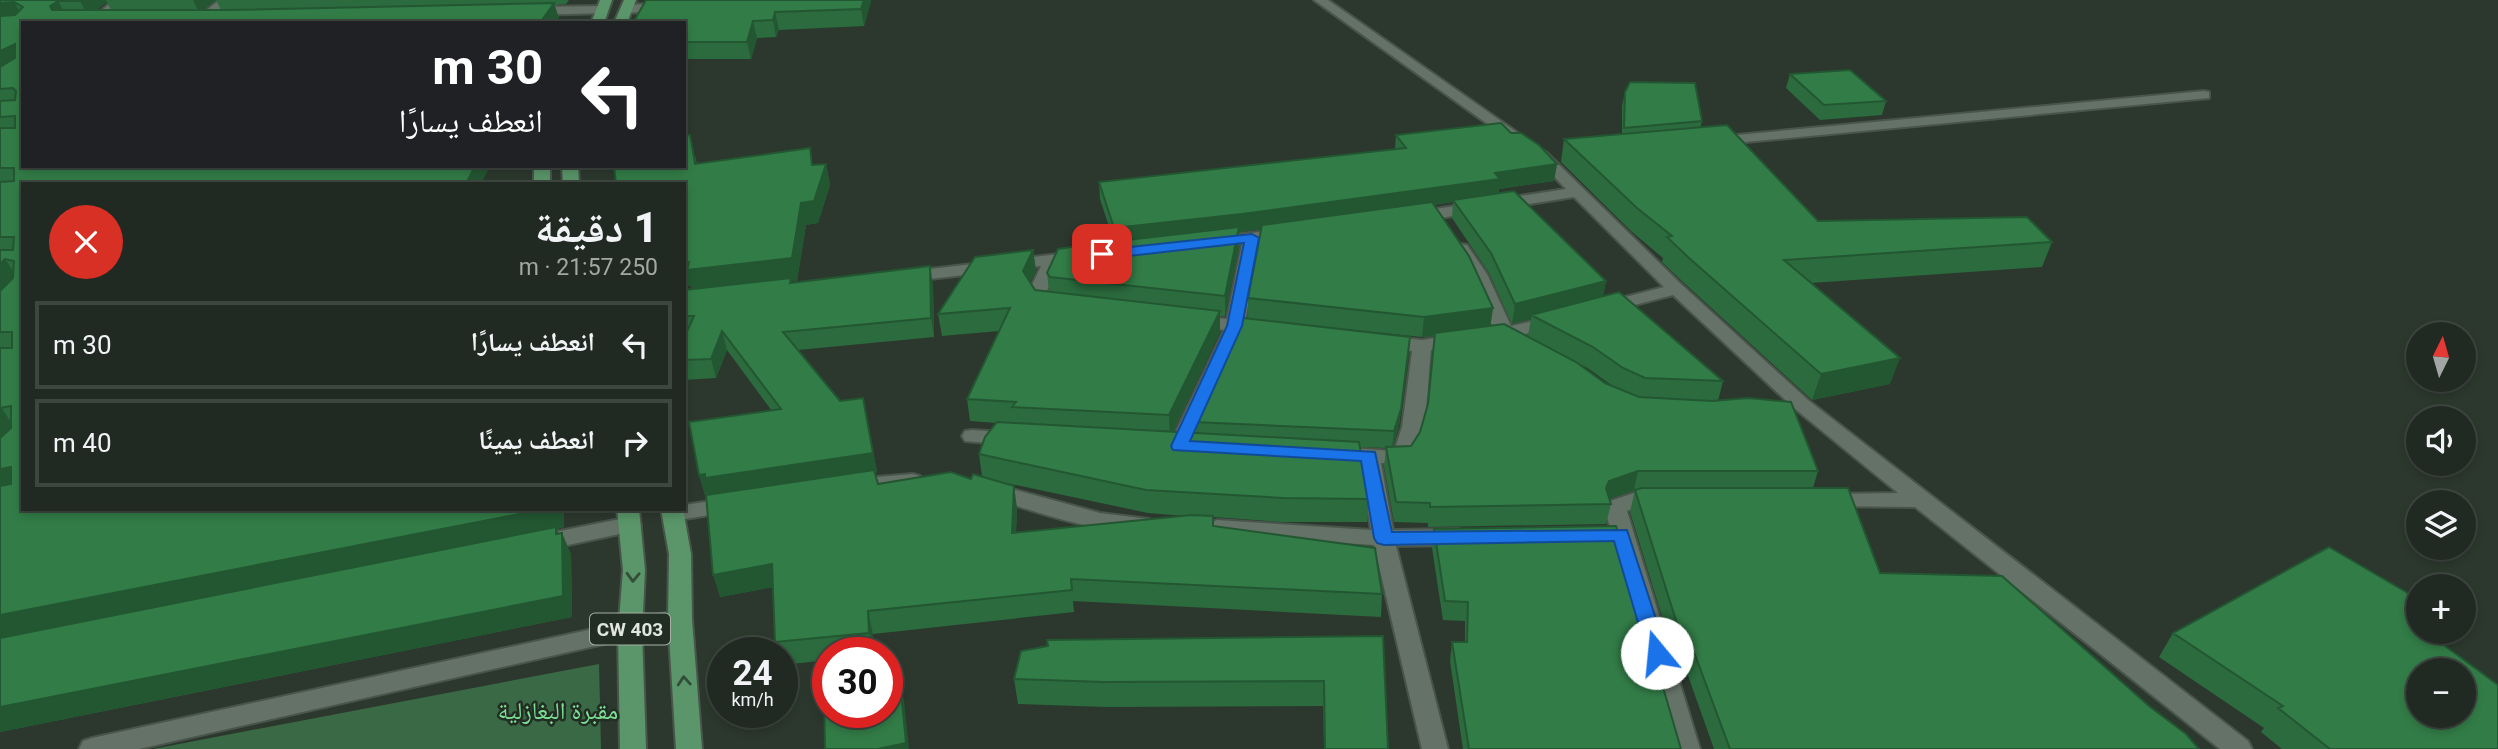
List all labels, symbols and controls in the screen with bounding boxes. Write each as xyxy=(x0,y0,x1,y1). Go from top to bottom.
text: 30 m xyxy=(432,39,543,96)
icon: left xyxy=(567,49,658,140)
text: انعطف يسارًا xyxy=(399,102,543,140)
text: 1 دقيقة xyxy=(535,203,658,252)
button: close xyxy=(49,205,123,279)
pin xyxy=(1072,224,1132,284)
icon: arrive xyxy=(1083,235,1121,273)
text: 250 m · 21:57 xyxy=(519,254,658,281)
north arrow xyxy=(2406,322,2476,392)
map controls xyxy=(2406,322,2476,728)
icon: left xyxy=(616,326,654,364)
text: انعطف يسارًا xyxy=(471,327,595,357)
text: 30 m xyxy=(53,330,112,360)
button: sound xyxy=(2406,406,2476,476)
icon: right xyxy=(616,424,654,462)
text: انعطف يمينًا xyxy=(478,425,595,455)
text: 40 m xyxy=(53,428,112,458)
button: layers xyxy=(2406,490,2476,560)
one-way arrow xyxy=(625,572,640,583)
button: + xyxy=(2406,574,2476,644)
road number: CW 403 xyxy=(590,614,670,644)
position arrow xyxy=(1620,616,1694,690)
speed limit sign: 30 xyxy=(812,637,903,728)
text: 24 xyxy=(732,653,773,694)
button: − xyxy=(2406,658,2476,728)
one-way arrow xyxy=(677,675,692,686)
text: km/h xyxy=(731,689,774,710)
park label: مقبرة البغازلية xyxy=(498,697,618,725)

